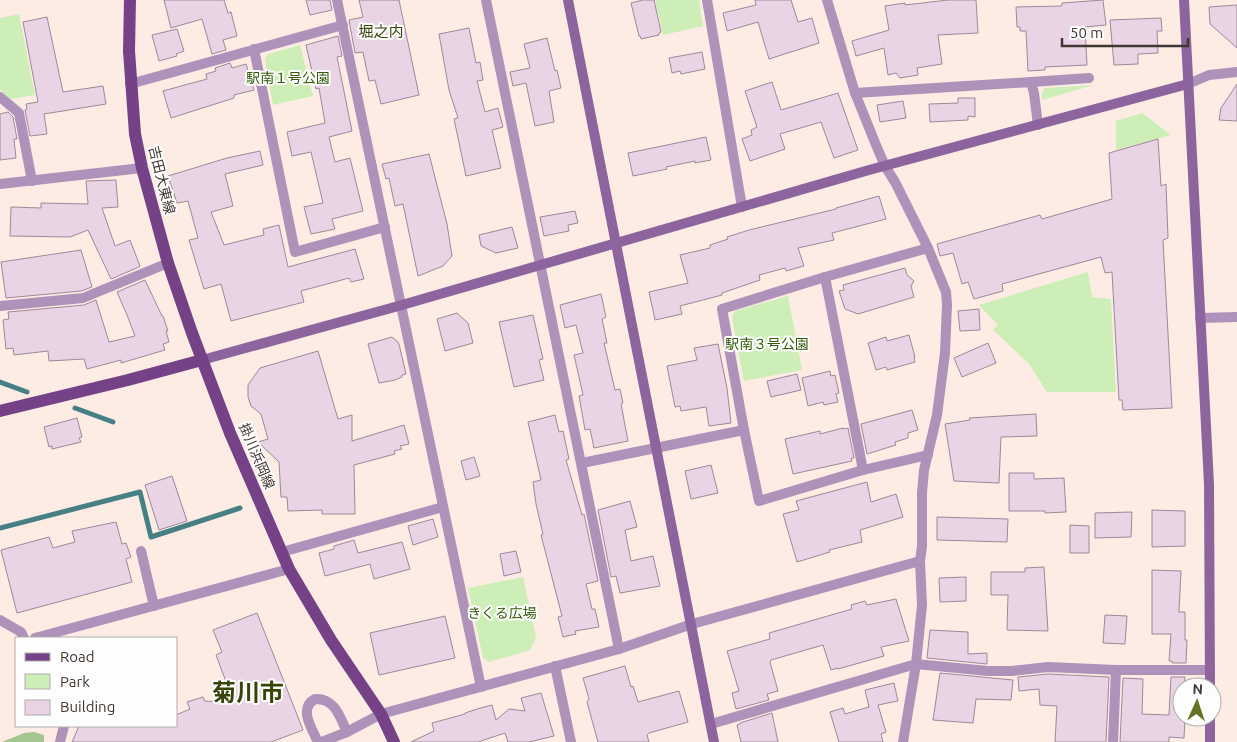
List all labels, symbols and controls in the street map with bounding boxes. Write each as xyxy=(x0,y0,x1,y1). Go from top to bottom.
scale bar xyxy=(1062,15,1188,47)
district label: 堀之内 xyxy=(358,23,404,40)
text: 50 m xyxy=(1070,24,1103,41)
park label: 駅南１号公園 xyxy=(246,70,330,86)
street label: 吉田大東線 xyxy=(146,144,178,216)
park label: 駅南３号公園 xyxy=(725,336,809,352)
street label: 掛川浜岡線 xyxy=(236,421,278,491)
park label: きくる広場 xyxy=(467,605,537,621)
legend xyxy=(15,637,178,727)
text: Road xyxy=(60,648,95,665)
text: Park xyxy=(60,673,90,690)
north arrow xyxy=(1172,677,1222,727)
district label: 菊川市 xyxy=(212,679,284,706)
text: N xyxy=(1192,681,1203,697)
text: Building xyxy=(60,698,115,715)

